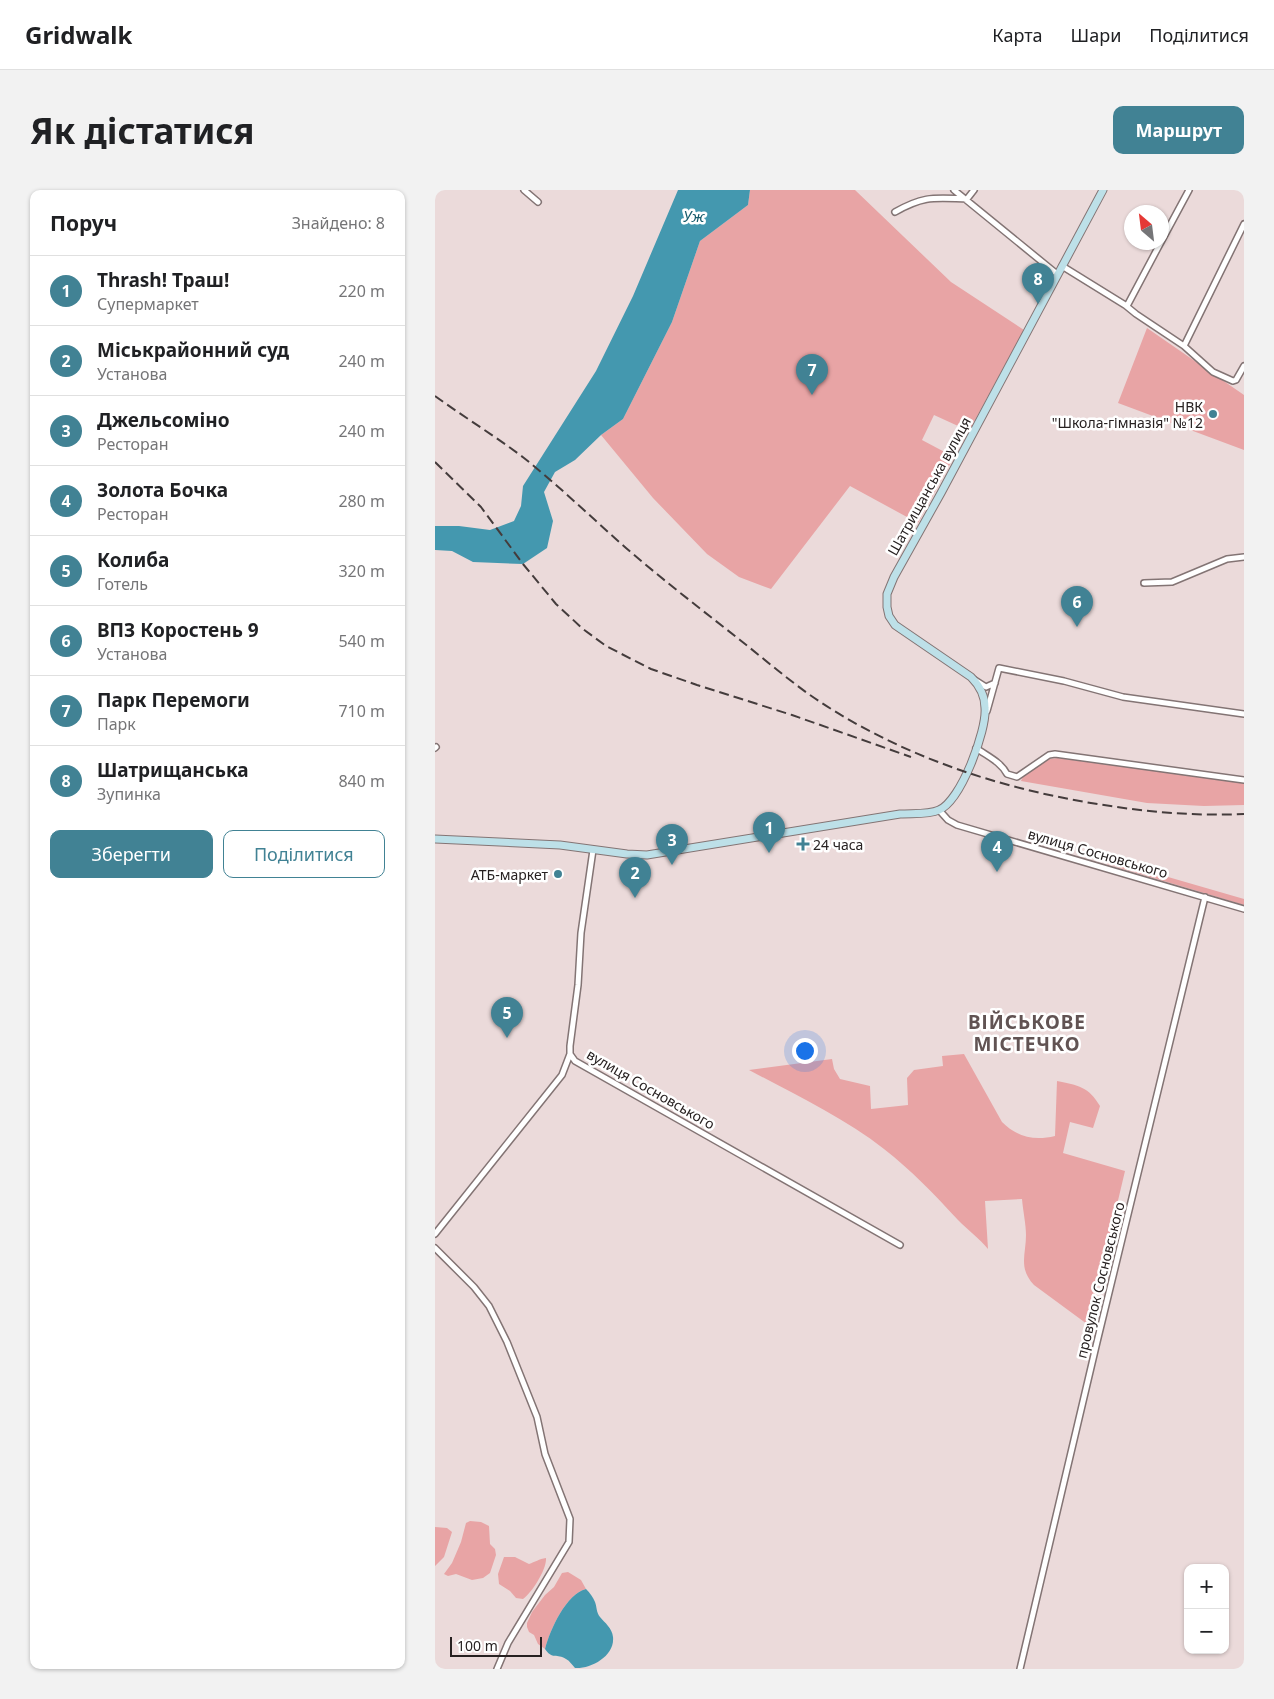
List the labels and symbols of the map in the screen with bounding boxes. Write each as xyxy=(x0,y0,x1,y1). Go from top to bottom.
north arrow xyxy=(1124,205,1169,250)
water label: Уж xyxy=(683,206,706,226)
pin: 8 xyxy=(1022,263,1054,304)
pin: 7 xyxy=(796,354,828,395)
place label: НВК "Школа-гімназія" №12 xyxy=(1052,397,1203,432)
marker: НВК "Школа-гімназія" №12 xyxy=(1207,408,1219,420)
street label: Шатрищанська вулиця xyxy=(883,413,975,559)
pin: 6 xyxy=(1061,586,1093,627)
pin: 1 xyxy=(753,812,785,853)
pin: 3 xyxy=(656,824,688,865)
street label: вулиця Сосновського xyxy=(1026,824,1170,882)
pin: 4 xyxy=(981,831,1013,872)
place label: 24 часа xyxy=(813,835,863,854)
marker: 24 часа xyxy=(797,838,809,850)
pin: 2 xyxy=(619,857,651,898)
place label: АТБ-маркет xyxy=(471,865,548,884)
marker: АТБ-маркет xyxy=(552,868,564,880)
pin: 5 xyxy=(491,997,523,1038)
district label: ВІЙСЬКОВЕ МІСТЕЧКО xyxy=(968,1009,1086,1057)
your location xyxy=(792,1038,818,1064)
street label: вулиця Сосновського xyxy=(584,1045,718,1133)
street label: провулок Сосновського xyxy=(1071,1200,1129,1360)
scale bar xyxy=(450,1634,543,1657)

